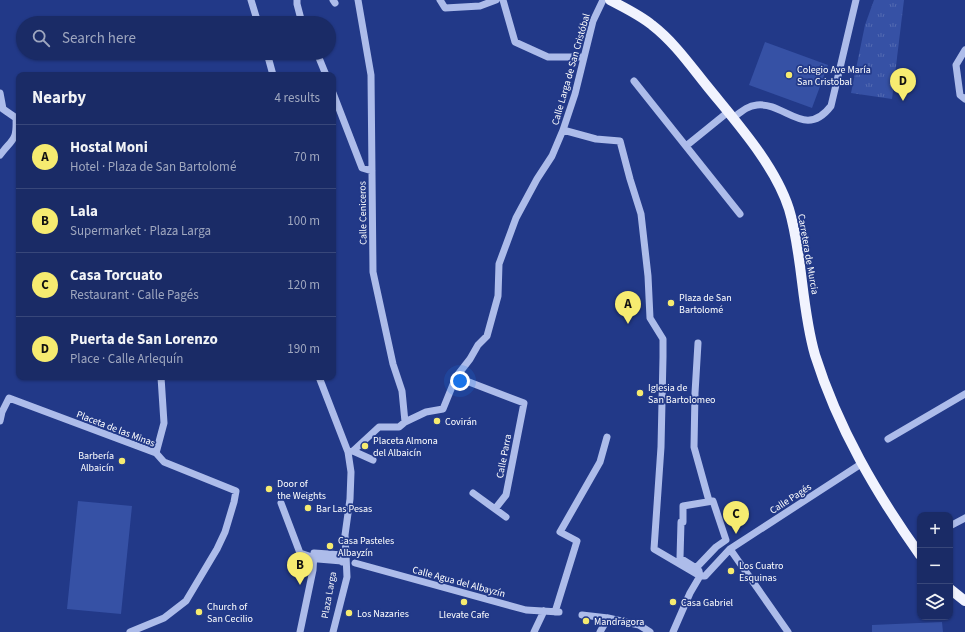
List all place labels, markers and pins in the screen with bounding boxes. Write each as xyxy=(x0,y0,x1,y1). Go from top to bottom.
place label: Colegio Ave María San Cristobal xyxy=(797,63,871,89)
pin: D xyxy=(890,68,916,101)
marker: Colegio Ave María San Cristobal xyxy=(784,70,794,80)
pin: A xyxy=(615,291,641,324)
place label: Plaza de San Bartolomé xyxy=(679,291,732,317)
marker: Plaza de San Bartolomé xyxy=(666,298,676,308)
place label: Iglesia de San Bartolomeo xyxy=(648,381,716,407)
marker: Iglesia de San Bartolomeo xyxy=(635,388,645,398)
place label: Covirán xyxy=(445,415,477,429)
marker: Covirán xyxy=(432,416,442,426)
place label: Placeta Almona del Albaicín xyxy=(373,434,438,460)
marker: Placeta Almona del Albaicín xyxy=(360,441,370,451)
place label: Barbería Albaicín xyxy=(78,449,114,475)
marker: Barbería Albaicín xyxy=(117,456,127,466)
place label: Door of the Weights xyxy=(277,477,326,503)
marker: Door of the Weights xyxy=(264,484,274,494)
pin: C xyxy=(723,501,749,534)
place label: Bar Las Pesas xyxy=(316,502,372,516)
marker: Bar Las Pesas xyxy=(303,503,313,513)
place label: Casa Pasteles Albayzín xyxy=(338,534,394,560)
marker: Casa Pasteles Albayzín xyxy=(325,541,335,551)
pin: B xyxy=(287,552,313,585)
place label: Los Cuatro Esquinas xyxy=(739,559,783,585)
marker: Los Cuatro Esquinas xyxy=(726,566,736,576)
place label: Casa Gabriel xyxy=(681,596,734,610)
marker: Llevate Cafe xyxy=(459,597,469,607)
marker: Casa Gabriel xyxy=(668,597,678,607)
place label: Church of San Cecilio xyxy=(207,600,253,626)
marker: Church of San Cecilio xyxy=(194,607,204,617)
place label: Los Nazaries xyxy=(357,607,409,621)
marker: Los Nazaries xyxy=(344,608,354,618)
place label: Llevate Cafe xyxy=(439,608,489,622)
place label: Mandrágora xyxy=(594,615,644,629)
marker: Mandrágora xyxy=(581,616,591,626)

